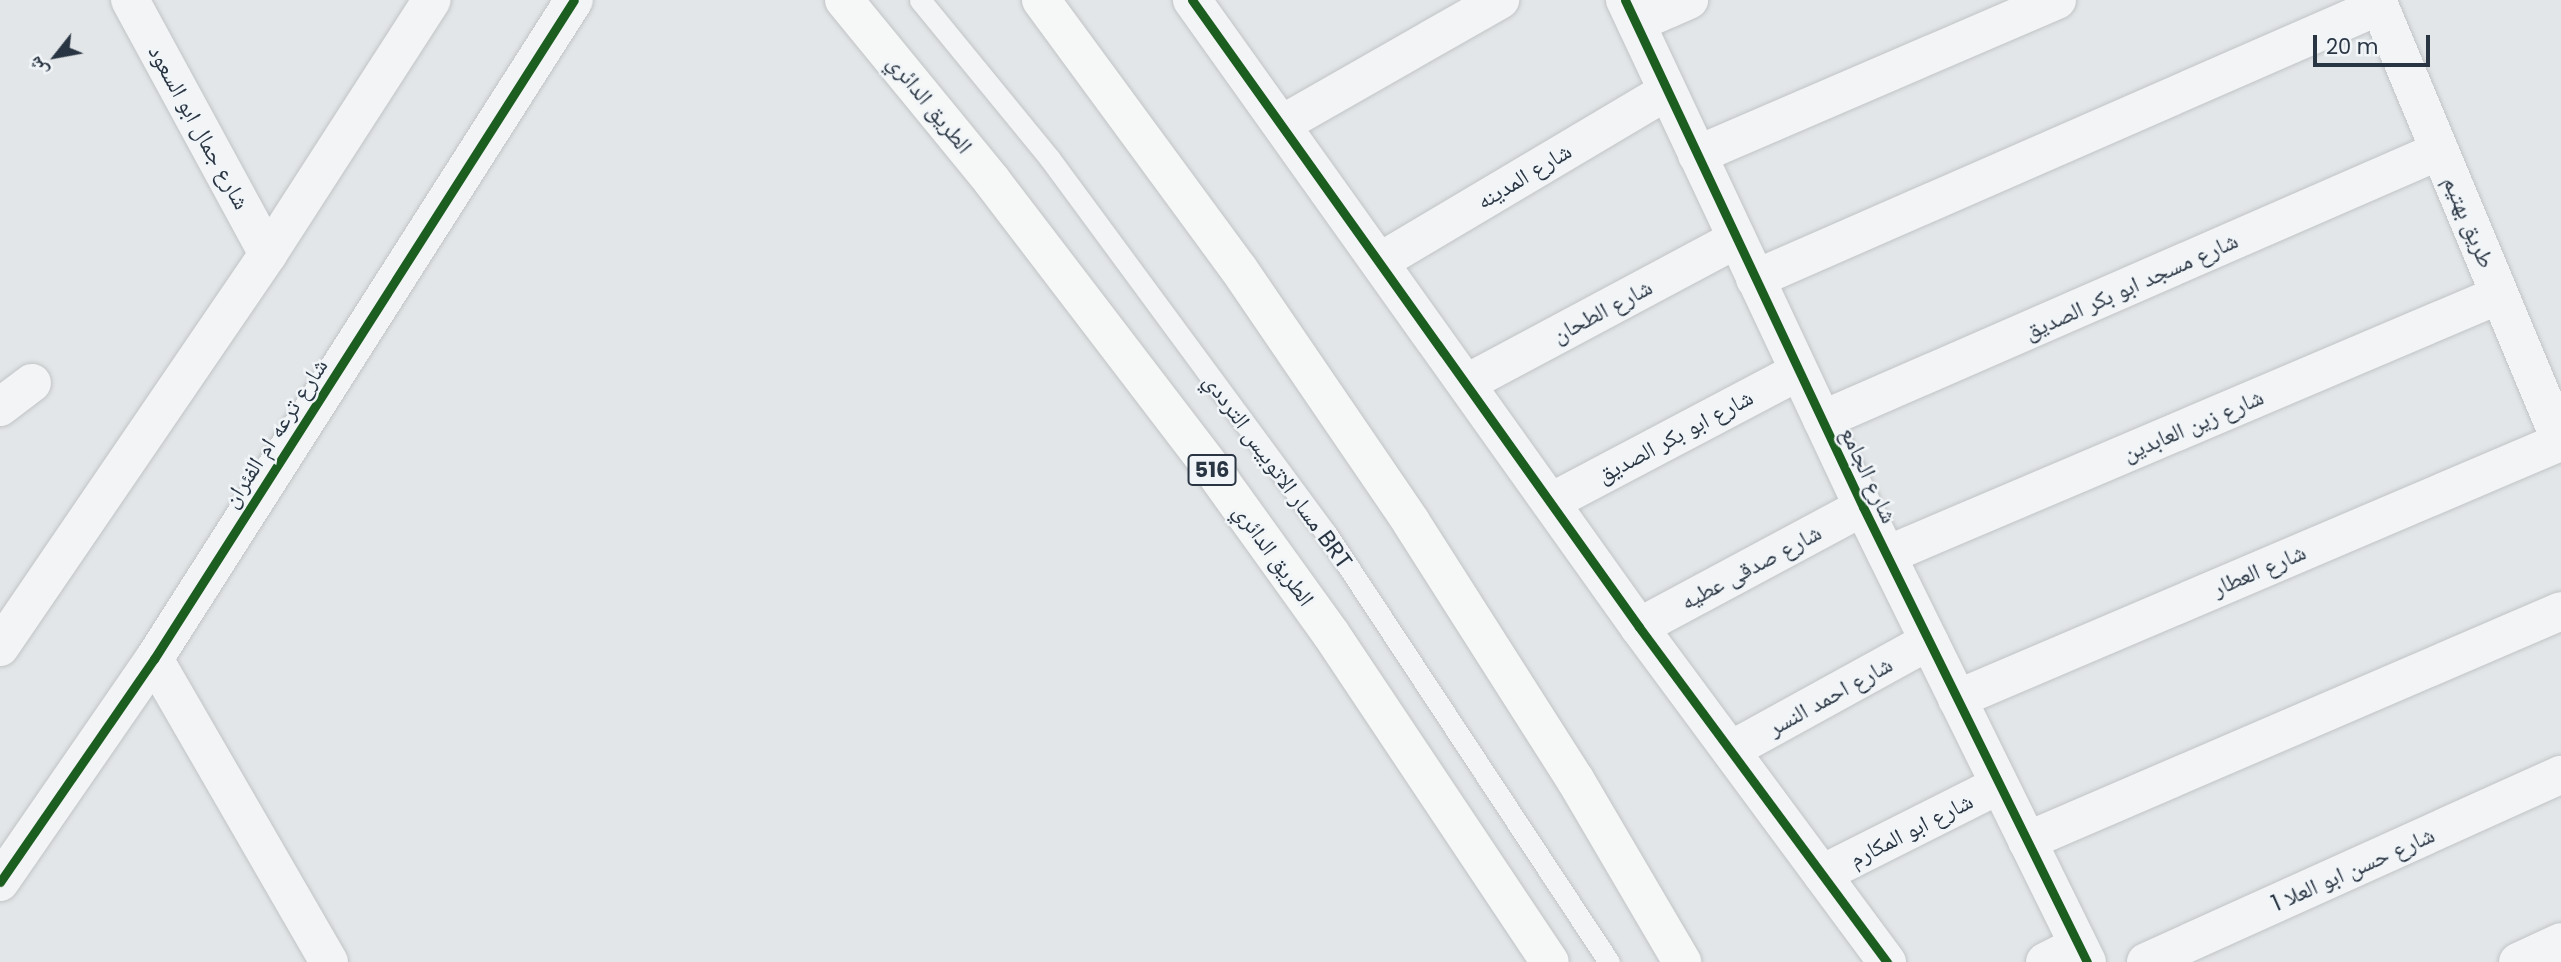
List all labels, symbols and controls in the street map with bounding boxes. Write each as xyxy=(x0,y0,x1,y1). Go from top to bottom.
north arrow xyxy=(21,21,91,91)
scale bar xyxy=(2316,21,2433,65)
text: 20 m xyxy=(2326,32,2379,61)
street label: شارع جمال ابو السعود xyxy=(142,40,256,214)
street label: الطريق الدائري xyxy=(882,49,978,159)
text: ش xyxy=(21,51,54,83)
street label: شارع المدينه xyxy=(1472,137,1576,215)
street label: طريق بهتيم xyxy=(2437,172,2501,272)
street label: شارع مسجد ابو بكر الصديق xyxy=(2020,226,2242,346)
street label: شارع الطحان xyxy=(1547,273,1657,349)
street label: شارع ترعه ام الفئران xyxy=(217,353,333,513)
street label: مسار الاتوبيس الترددي BRT xyxy=(1198,368,1358,574)
street label: شارع ابو بكر الصديق xyxy=(1592,383,1758,489)
street label: شارع زين العابدين xyxy=(2118,383,2268,467)
street label: شارع الجامع xyxy=(1835,423,1903,527)
road number: 516 xyxy=(1188,452,1236,488)
street label: الطريق الدائري xyxy=(1228,499,1320,611)
street label: شارع صدقى عطيه xyxy=(1676,518,1826,616)
street label: شارع العطار xyxy=(2208,538,2310,602)
street label: شارع احمد النسر xyxy=(1763,650,1897,742)
street label: شارع ابو المكارم xyxy=(1845,787,1977,873)
street label: شارع حسن ابو العلا 1 xyxy=(2267,821,2439,917)

